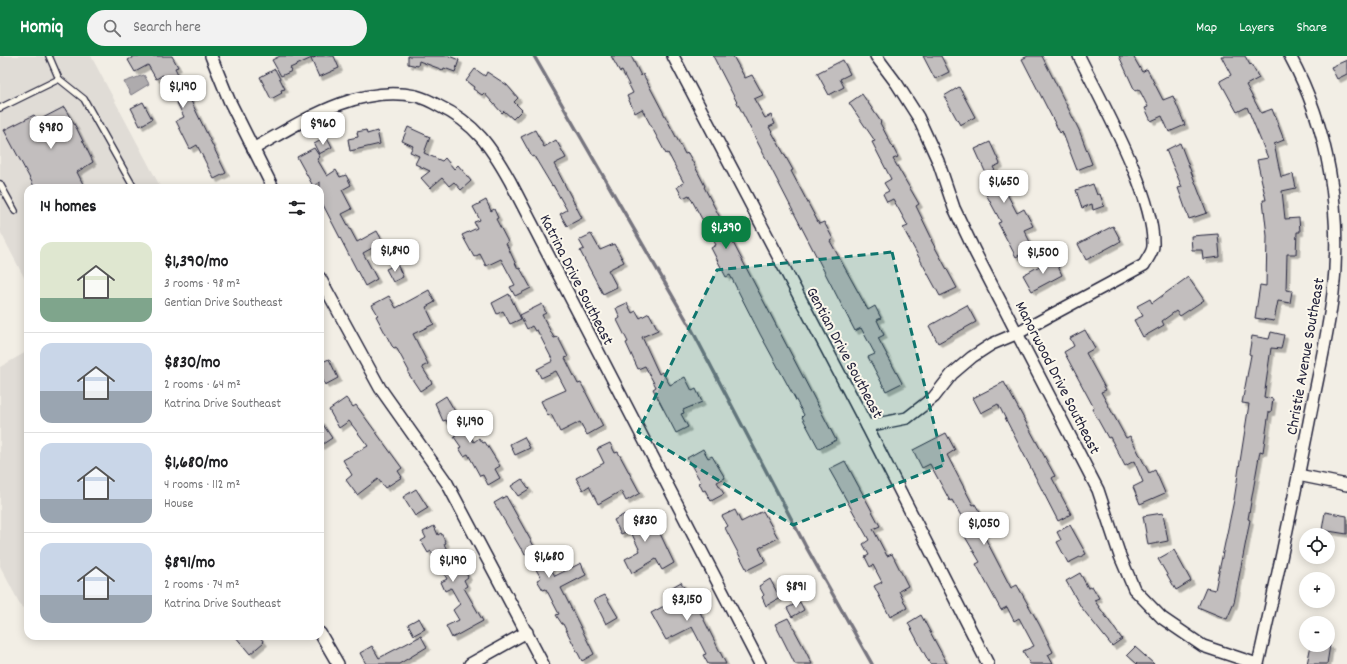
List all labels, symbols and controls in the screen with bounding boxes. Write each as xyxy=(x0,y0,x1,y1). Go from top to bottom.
search box xyxy=(87,10,367,46)
text: Homiq xyxy=(20,15,63,42)
icon: search xyxy=(101,17,123,39)
text: Search here xyxy=(133,17,201,39)
text: Map xyxy=(1196,18,1217,38)
text: Layers xyxy=(1239,18,1274,38)
text: Share xyxy=(1296,18,1327,38)
pin: $1,190 xyxy=(150,75,216,109)
text: $1,190 xyxy=(169,78,197,97)
pin: $960 xyxy=(299,112,347,146)
text: $960 xyxy=(310,115,336,134)
pin: $980 xyxy=(27,116,75,150)
text: $980 xyxy=(39,119,63,138)
pin: $1,650 xyxy=(971,170,1037,204)
text: $1,650 xyxy=(988,173,1020,192)
text: 14 homes xyxy=(40,196,96,220)
icon: filters xyxy=(286,197,308,219)
street label: Katrina Drive Southeast xyxy=(533,211,619,350)
pin: $1,390 xyxy=(693,216,759,250)
text: $1,390 xyxy=(711,219,741,238)
pin: $1,840 xyxy=(362,239,428,273)
pin: $1,500 xyxy=(1010,241,1076,275)
text: $1,840 xyxy=(380,242,410,261)
text: $1,500 xyxy=(1027,244,1059,263)
text: $1,390/mo xyxy=(164,251,228,275)
icon: home xyxy=(72,258,120,306)
text: 3 rooms · 98 m² xyxy=(164,275,240,294)
street label: Christie Avenue Southeast xyxy=(1281,276,1332,437)
street label: Gentian Drive Southeast xyxy=(799,283,888,423)
text: Gentian Drive Southeast xyxy=(164,294,283,313)
street label: Manorwood Drive Southeast xyxy=(1008,298,1105,459)
text: $830/mo xyxy=(164,352,220,376)
icon: home xyxy=(72,359,120,407)
text: 2 rooms · 64 m² xyxy=(164,376,241,395)
text: Katrina Drive Southeast xyxy=(164,395,281,414)
pin: $1,190 xyxy=(437,410,503,444)
text: $1,190 xyxy=(456,413,484,432)
text: $1,680/mo xyxy=(164,452,228,476)
icon: home xyxy=(72,459,120,507)
text: 4 rooms · 112 m² xyxy=(164,476,240,495)
text: House xyxy=(164,495,193,514)
pin: $830 xyxy=(621,509,669,543)
text: $830 xyxy=(633,512,657,531)
pin: $1,050 xyxy=(951,512,1017,546)
text: $1,050 xyxy=(968,515,1000,534)
map controls xyxy=(1299,528,1335,652)
button: locate xyxy=(1299,528,1335,564)
pin: $1,680 xyxy=(516,545,582,579)
text: $1,680 xyxy=(534,548,564,567)
pin: $1,190 xyxy=(420,549,486,583)
text: $891/mo xyxy=(164,552,215,576)
text: $1,190 xyxy=(439,552,467,571)
icon: home xyxy=(72,559,120,607)
button: + xyxy=(1299,572,1335,608)
pin: $891 xyxy=(772,575,820,609)
text: 2 rooms · 74 m² xyxy=(164,576,239,595)
text: $891 xyxy=(786,578,806,597)
pin: $3,150 xyxy=(654,588,720,622)
text: $3,150 xyxy=(672,591,702,610)
text: Katrina Drive Southeast xyxy=(164,595,281,614)
button: − xyxy=(1299,616,1335,652)

